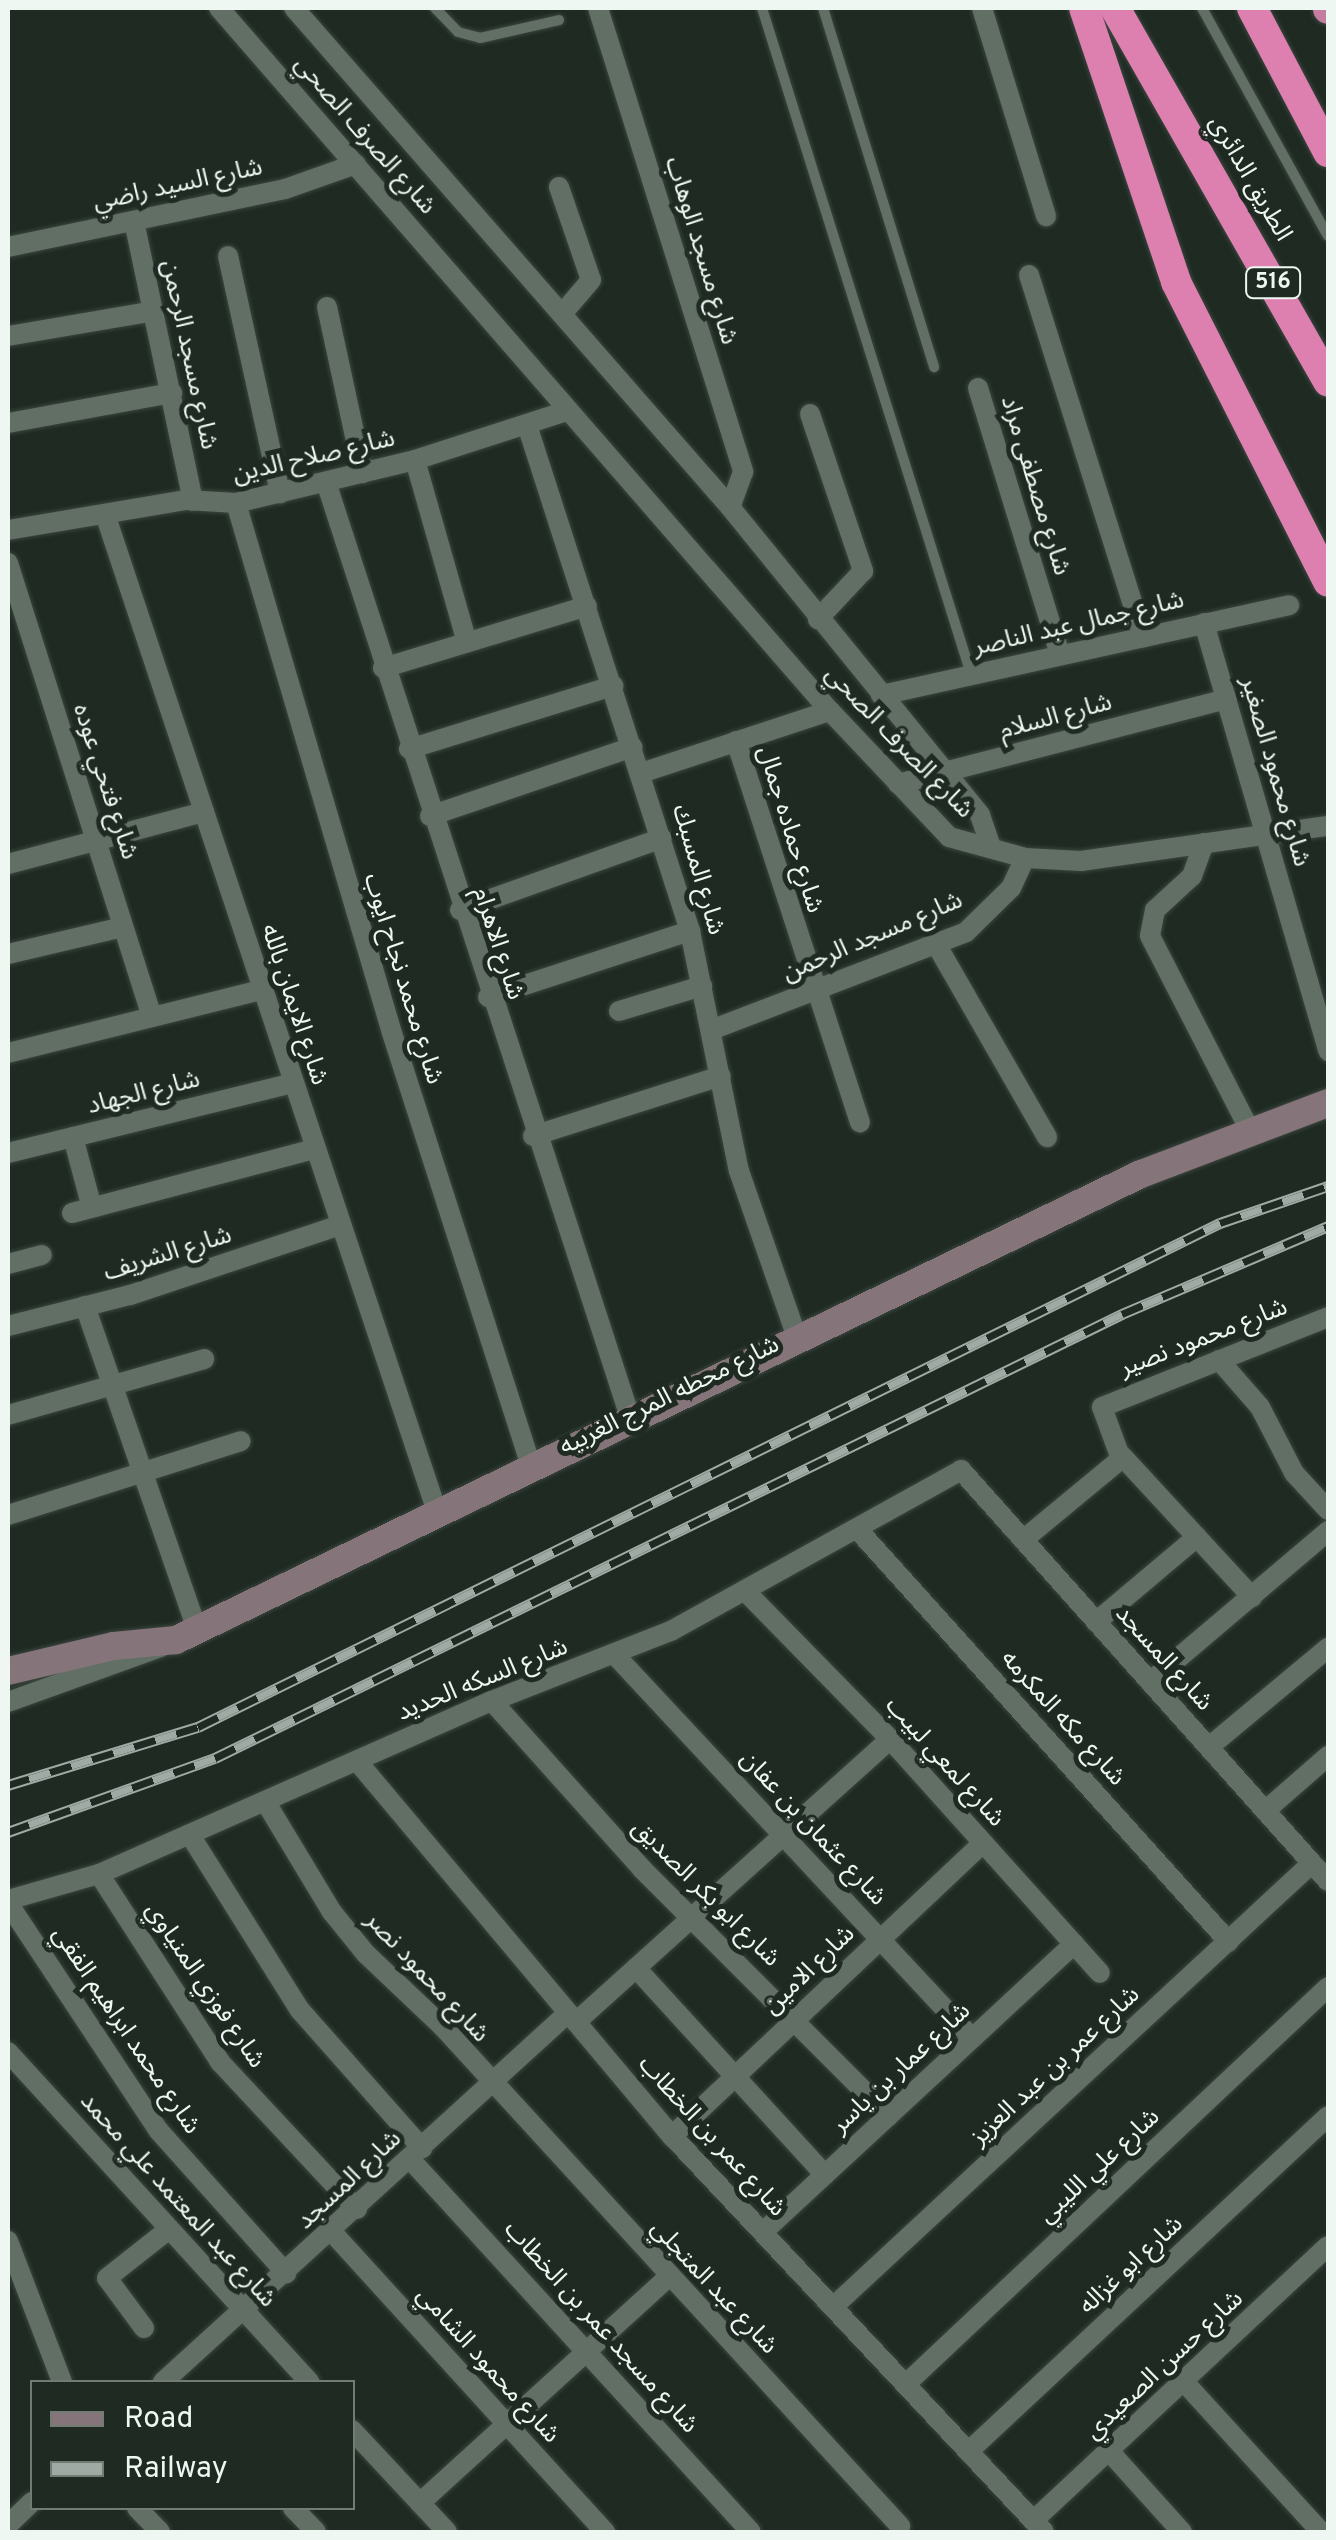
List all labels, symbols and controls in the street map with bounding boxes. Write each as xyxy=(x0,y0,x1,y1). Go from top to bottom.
street label: شارع الصرف الصحي xyxy=(287,50,441,222)
street label: الطريق الدائري xyxy=(1201,111,1297,247)
street label: شارع السيد راضي xyxy=(91,153,265,219)
street label: شارع مسجد الوهاب xyxy=(657,153,743,349)
street label: شارع مسجد الرحمن xyxy=(153,258,223,452)
road number: 516 xyxy=(1243,266,1303,300)
street label: شارع مصطفى مراد xyxy=(992,393,1076,579)
street label: شارع صلاح الدين xyxy=(230,425,398,491)
street label: شارع جمال عبد الناصر xyxy=(971,586,1187,664)
street label: شارع الصرف الصحي xyxy=(817,660,979,826)
street label: شارع محمود الصغير xyxy=(1233,674,1315,870)
street label: شارع السلام xyxy=(996,689,1116,747)
street label: شارع فتحي عوده xyxy=(65,700,143,864)
street label: شارع حماده جمال xyxy=(749,743,829,917)
street label: شارع المسبك xyxy=(664,801,730,939)
street label: شارع محمد نجاح ايوب xyxy=(356,870,448,1088)
street label: شارع الاهرام xyxy=(465,884,529,1004)
street label: شارع مسجد الرحمن xyxy=(778,887,968,989)
street label: شارع الايمان بالله xyxy=(253,921,333,1089)
street label: شارع الجهاد xyxy=(85,1066,203,1122)
street label: شارع الشريف xyxy=(100,1221,236,1289)
street label: شارع محمود نصير xyxy=(1116,1293,1292,1385)
street label: شارع محطه المرج الغربيه xyxy=(555,1331,785,1463)
street label: شارع المسجد xyxy=(1108,1600,1218,1718)
street label: شارع السكه الحديد xyxy=(393,1633,573,1729)
street label: شارع مكه المكرمه xyxy=(993,1645,1131,1793)
street label: شارع لمعي لبيب xyxy=(878,1692,1010,1834)
street label: شارع عثمان بن عفان xyxy=(732,1745,892,1913)
street label: شارع ابو بكر الصديق xyxy=(625,1814,785,1974)
street label: شارع فوزي المنياوي xyxy=(137,1897,271,2075)
street label: شارع محمود نصر xyxy=(358,1906,494,2050)
street label: شارع الامين xyxy=(758,1920,862,2022)
street label: شارع محمد ابراهيم الفقي xyxy=(44,1921,206,2141)
street label: شارع عمر بن عبد العزيز xyxy=(965,1981,1147,2153)
street label: شارع عمار بن ياسر xyxy=(826,1997,978,2141)
street label: شارع عمر بن الخطاب xyxy=(631,2050,791,2224)
street label: شارع عبد المعتمد علي محمد xyxy=(73,2087,281,2315)
street label: شارع علي الليبي xyxy=(1033,2103,1167,2231)
street label: شارع المسجد xyxy=(292,2125,408,2237)
street label: شارع ابو غزاله xyxy=(1074,2210,1190,2322)
street label: شارع مسجد عمر بن الخطاب xyxy=(497,2215,703,2441)
street label: شارع عبد المتجلي xyxy=(643,2215,783,2361)
street label: شارع محمود الشامي xyxy=(409,2282,565,2450)
street label: شارع حسن الصعيدي xyxy=(1080,2285,1250,2447)
legend xyxy=(30,2380,355,2510)
text: Road xyxy=(124,2401,193,2438)
text: Railway xyxy=(124,2451,228,2488)

